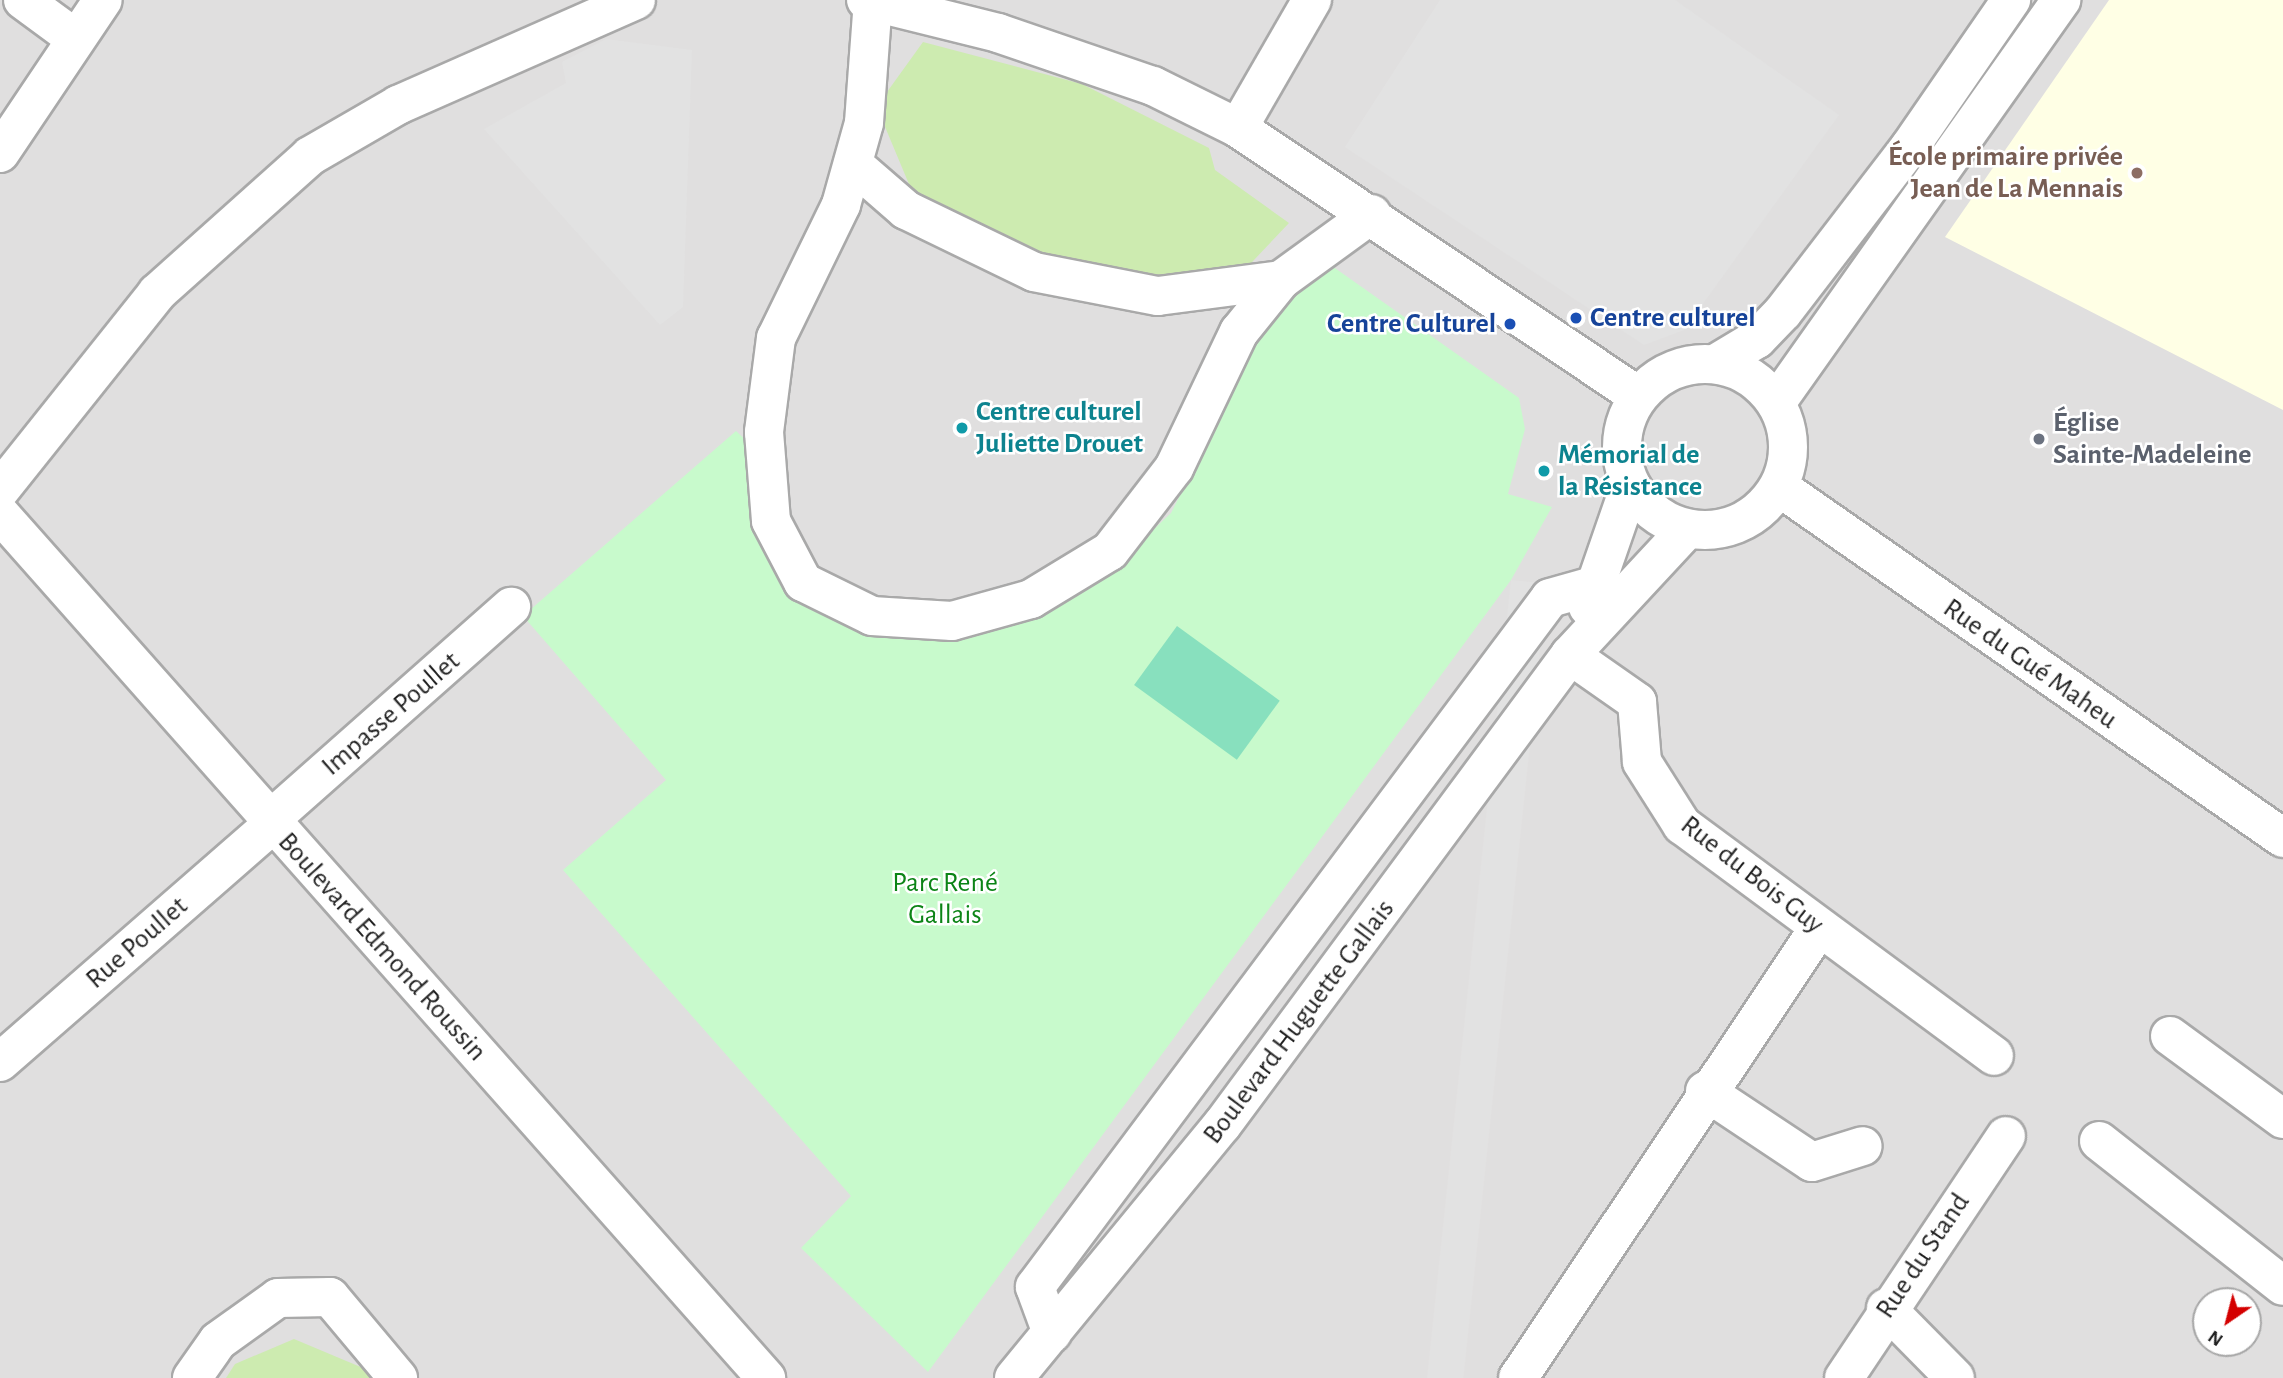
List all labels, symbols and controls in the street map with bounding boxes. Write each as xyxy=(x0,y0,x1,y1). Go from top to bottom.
place label: École primaire privée Jean de La Mennais xyxy=(1888,140,2123,206)
marker: École primaire privée Jean de La Mennais xyxy=(2129,165,2145,181)
place label: Centre culturel xyxy=(1590,301,1756,335)
place label: Centre Culturel xyxy=(1327,307,1496,341)
marker: Centre culturel xyxy=(1568,310,1584,326)
marker: Centre Culturel xyxy=(1502,316,1518,332)
place label: Centre culturel Juliette Drouet xyxy=(976,395,1143,461)
place label: Église Sainte-Madeleine xyxy=(2053,406,2251,472)
marker: Centre culturel Juliette Drouet xyxy=(954,420,970,436)
marker: Église Sainte-Madeleine xyxy=(2031,431,2047,447)
place label: Mémorial de la Résistance xyxy=(1558,438,1702,504)
marker: Mémorial de la Résistance xyxy=(1536,463,1552,479)
street label: Rue du Gué Maheu xyxy=(1937,592,2123,736)
street label: Impasse Poullet xyxy=(315,645,467,783)
street label: Rue du Bois Guy xyxy=(1674,809,1830,941)
street label: Boulevard Edmond Roussin xyxy=(270,826,494,1068)
park label: Parc René Gallais xyxy=(892,866,998,932)
street label: Rue Poullet xyxy=(79,890,195,996)
street label: Boulevard Huguette Gallais xyxy=(1196,893,1402,1151)
street label: Rue du Stand xyxy=(1869,1187,1977,1325)
north arrow xyxy=(2192,1287,2262,1357)
text: N xyxy=(2205,1326,2227,1350)

